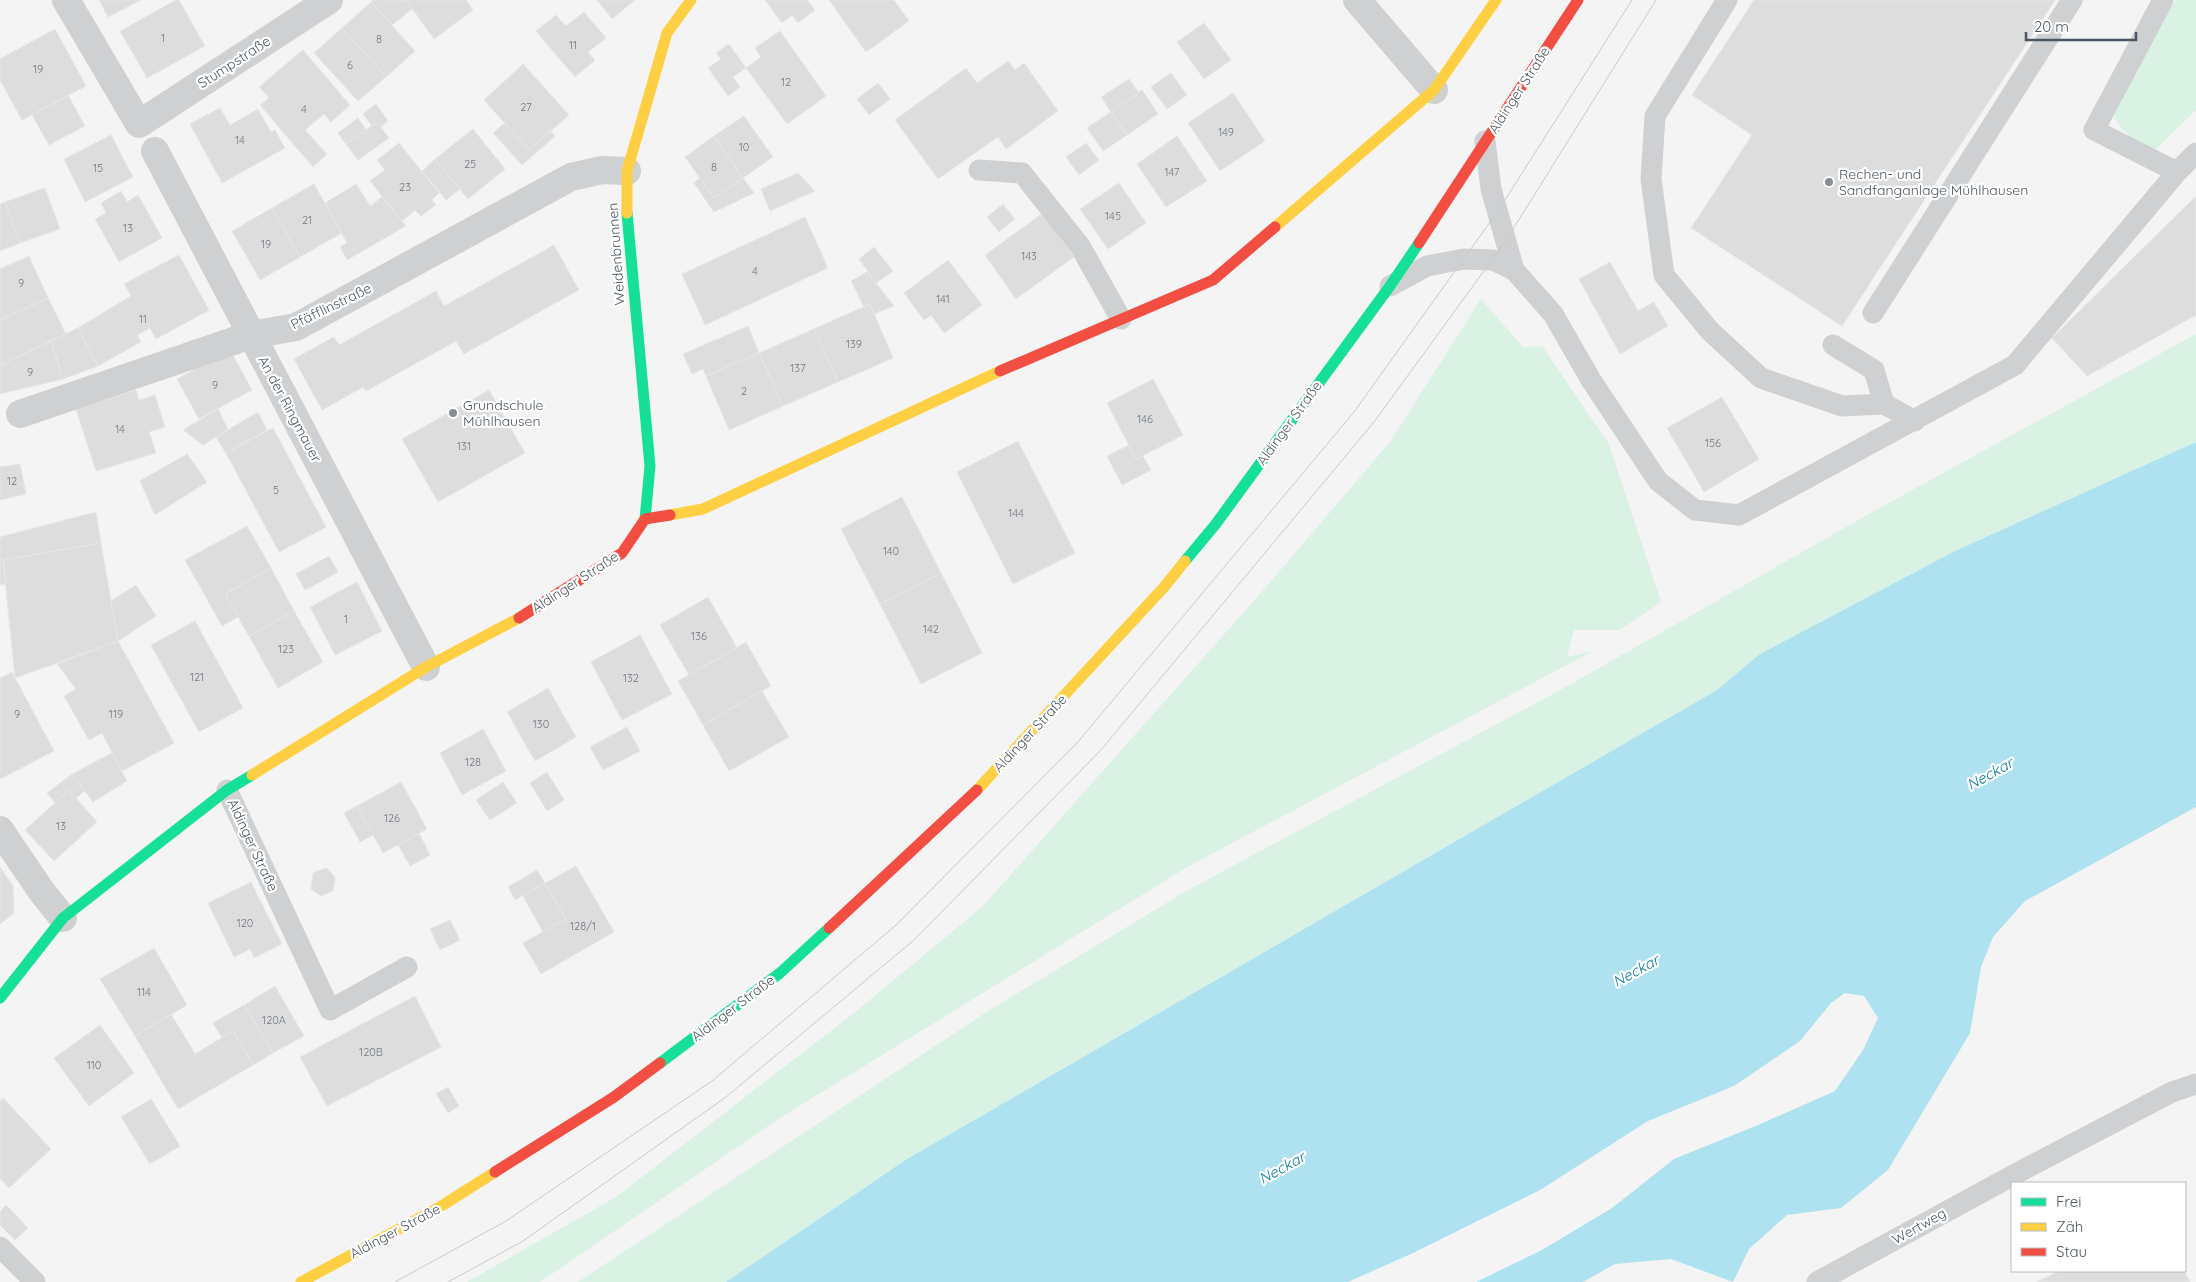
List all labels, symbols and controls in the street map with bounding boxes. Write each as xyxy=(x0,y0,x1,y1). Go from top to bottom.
scale bar xyxy=(2026,10,2136,42)
text: 20 m xyxy=(2034,17,2069,36)
house number: 1 xyxy=(161,31,165,45)
street label: Stumpstraße xyxy=(194,32,274,92)
house number: 8 xyxy=(376,32,382,46)
house number: 11 xyxy=(569,38,577,52)
street label: Aldinger Straße xyxy=(1484,43,1554,137)
house number: 6 xyxy=(347,58,353,72)
house number: 19 xyxy=(33,62,43,76)
house number: 12 xyxy=(781,75,791,89)
house number: 27 xyxy=(520,100,532,114)
house number: 4 xyxy=(301,102,307,116)
house number: 149 xyxy=(1218,125,1234,139)
house number: 14 xyxy=(235,133,245,147)
house number: 10 xyxy=(739,140,749,154)
house number: 25 xyxy=(464,157,476,171)
house number: 8 xyxy=(711,160,717,174)
house number: 15 xyxy=(93,161,103,175)
house number: 147 xyxy=(1164,165,1180,179)
place label: Rechen- und Sandfanganlage Mühlhausen xyxy=(1839,165,2028,199)
marker: Rechen- und Sandfanganlage Mühlhausen xyxy=(1823,176,1835,188)
house number: 23 xyxy=(399,180,411,194)
street label: Weidenbrunnen xyxy=(603,202,629,306)
house number: 145 xyxy=(1105,209,1121,223)
house number: 21 xyxy=(302,213,312,227)
house number: 13 xyxy=(123,221,133,235)
house number: 19 xyxy=(261,237,271,251)
house number: 143 xyxy=(1021,249,1037,263)
house number: 4 xyxy=(752,264,758,278)
house number: 9 xyxy=(18,276,24,290)
street label: Pfäfflinstraße xyxy=(288,279,374,333)
house number: 141 xyxy=(936,292,950,306)
house number: 11 xyxy=(139,312,147,326)
house number: 139 xyxy=(846,337,862,351)
street label: An der Ringmauer xyxy=(254,353,326,466)
house number: 137 xyxy=(790,361,806,375)
house number: 9 xyxy=(27,365,33,379)
street label: Aldinger Straße xyxy=(1252,377,1326,469)
house number: 9 xyxy=(212,378,218,392)
house number: 2 xyxy=(741,384,747,398)
place label: Grundschule Mühlhausen xyxy=(463,396,543,430)
marker: Grundschule Mühlhausen xyxy=(447,407,459,419)
house number: 146 xyxy=(1137,412,1153,426)
house number: 14 xyxy=(115,422,125,436)
house number: 156 xyxy=(1705,436,1721,450)
house number: 131 xyxy=(457,439,471,453)
house number: 12 xyxy=(7,474,17,488)
house number: 5 xyxy=(273,483,279,497)
house number: 144 xyxy=(1008,506,1024,520)
house number: 140 xyxy=(883,544,899,558)
street label: Aldinger Straße xyxy=(528,547,622,617)
house number: 1 xyxy=(344,612,348,626)
house number: 142 xyxy=(923,622,939,636)
house number: 136 xyxy=(691,629,707,643)
house number: 123 xyxy=(278,642,294,656)
house number: 121 xyxy=(190,670,204,684)
house number: 132 xyxy=(623,671,639,685)
street label: Aldinger Straße xyxy=(989,690,1071,776)
house number: 9 xyxy=(14,707,20,721)
house number: 119 xyxy=(109,707,123,721)
house number: 130 xyxy=(533,717,549,731)
water label: Neckar xyxy=(1963,752,2018,794)
house number: 128 xyxy=(465,755,481,769)
street label: Aldinger Straße xyxy=(224,796,282,894)
house number: 126 xyxy=(384,811,400,825)
house number: 13 xyxy=(56,819,66,833)
house number: 120 xyxy=(237,916,253,930)
house number: 128/1 xyxy=(570,919,596,933)
water label: Neckar xyxy=(1609,949,1664,991)
street label: Aldinger Straße xyxy=(688,971,778,1045)
house number: 114 xyxy=(137,985,151,999)
house number: 120A xyxy=(262,1013,286,1027)
house number: 120B xyxy=(359,1045,383,1059)
house number: 110 xyxy=(87,1058,101,1072)
water label: Neckar xyxy=(1255,1146,1310,1188)
legend xyxy=(2011,1182,2186,1272)
text: Frei xyxy=(2056,1192,2082,1211)
street label: Aldinger Straße xyxy=(347,1200,443,1262)
street label: Wertweg xyxy=(1889,1204,1949,1248)
text: Zäh xyxy=(2056,1217,2083,1236)
text: Stau xyxy=(2056,1242,2087,1261)

